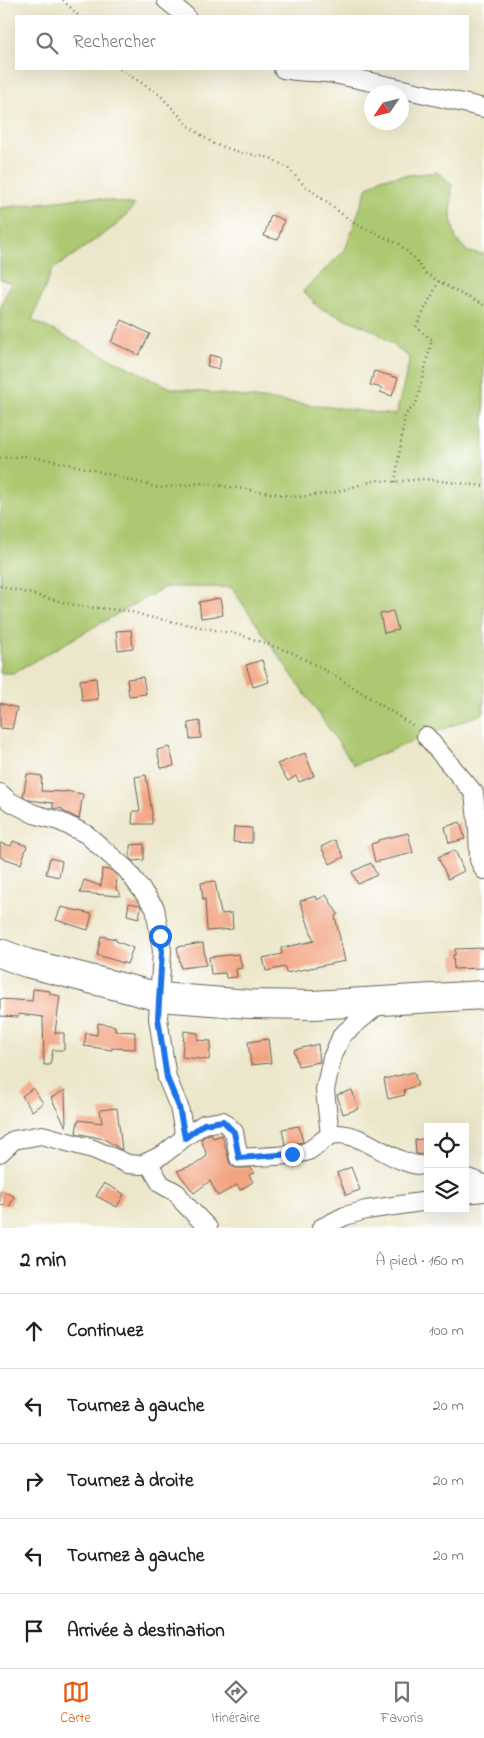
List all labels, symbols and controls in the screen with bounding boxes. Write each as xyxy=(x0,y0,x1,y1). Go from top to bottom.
search box xyxy=(15,15,469,70)
icon: search xyxy=(33,29,61,57)
text: Rechercher xyxy=(73,29,156,56)
north arrow xyxy=(364,85,409,130)
route start xyxy=(149,925,172,948)
map controls xyxy=(424,1123,469,1213)
button: locate xyxy=(424,1123,469,1168)
route end xyxy=(281,1143,304,1166)
button: layers xyxy=(424,1168,469,1213)
text: 2 min xyxy=(20,1246,66,1276)
text: À pied · 160 m xyxy=(376,1249,464,1273)
icon: ahead xyxy=(20,1317,48,1345)
text: Continuez xyxy=(67,1318,143,1345)
text: 100 m xyxy=(429,1319,464,1343)
icon: left xyxy=(20,1392,48,1420)
text: Tournez à gauche xyxy=(67,1393,204,1420)
text: 20 m xyxy=(433,1394,464,1418)
icon: right xyxy=(20,1467,48,1495)
text: Tournez à droite xyxy=(67,1468,193,1495)
text: 20 m xyxy=(433,1469,464,1493)
icon: left xyxy=(20,1542,48,1570)
text: Tournez à gauche xyxy=(67,1543,204,1570)
text: 20 m xyxy=(433,1544,464,1568)
icon: arrive xyxy=(20,1617,48,1645)
text: Arrivée à destination xyxy=(67,1618,225,1645)
tab: Carte xyxy=(60,1678,91,1729)
tab: Itinéraire xyxy=(211,1678,260,1729)
tab: Favoris xyxy=(380,1678,424,1729)

